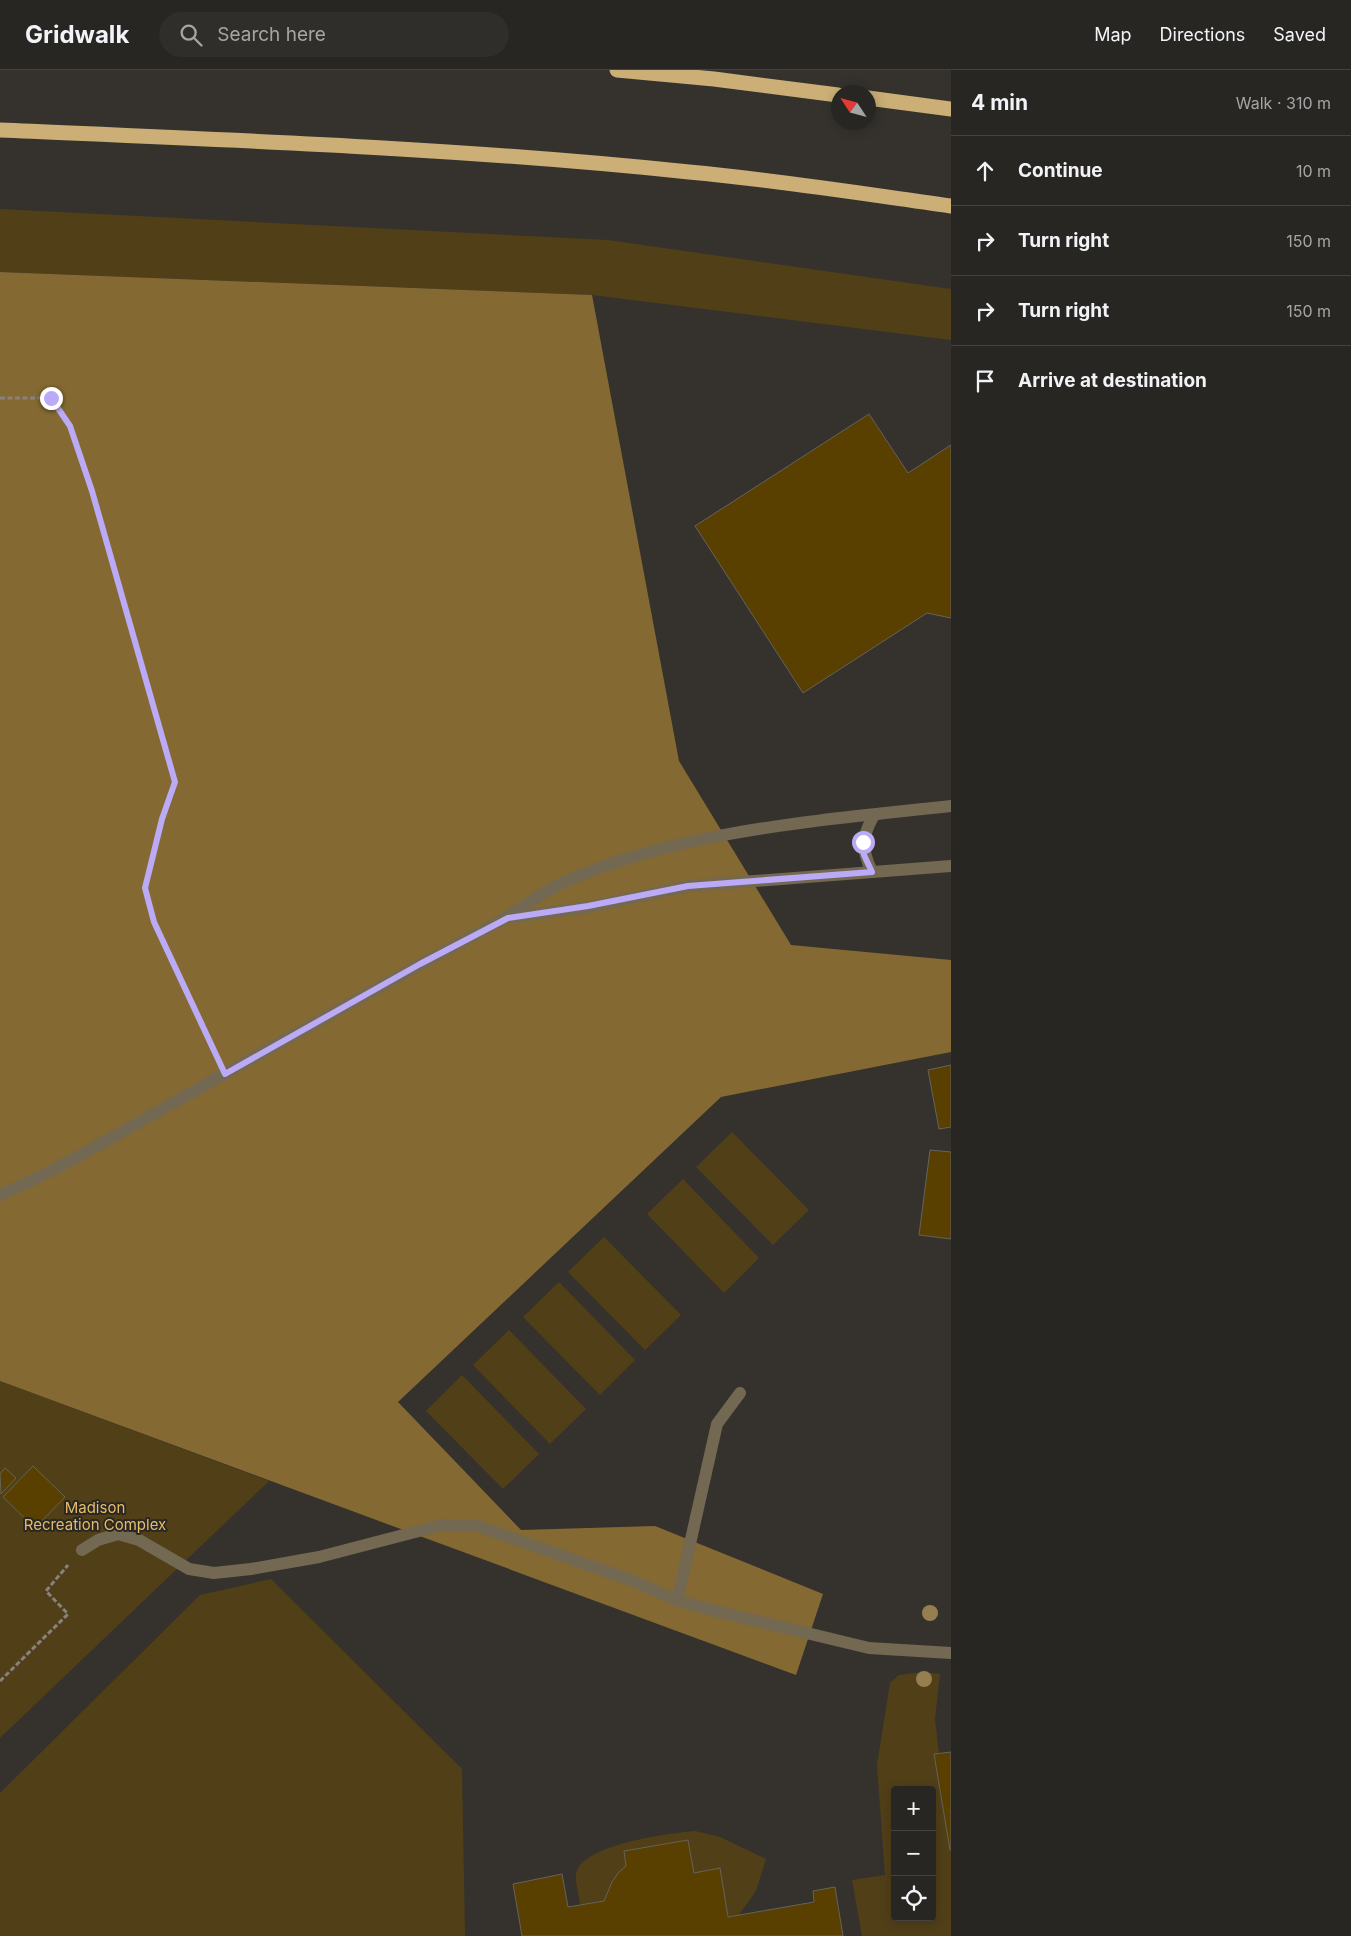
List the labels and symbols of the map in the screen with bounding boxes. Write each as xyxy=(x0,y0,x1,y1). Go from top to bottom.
north arrow xyxy=(831,85,876,130)
route end xyxy=(40,387,63,410)
route start xyxy=(852,831,875,854)
park label: Madison Recreation Complex xyxy=(24,1498,166,1534)

